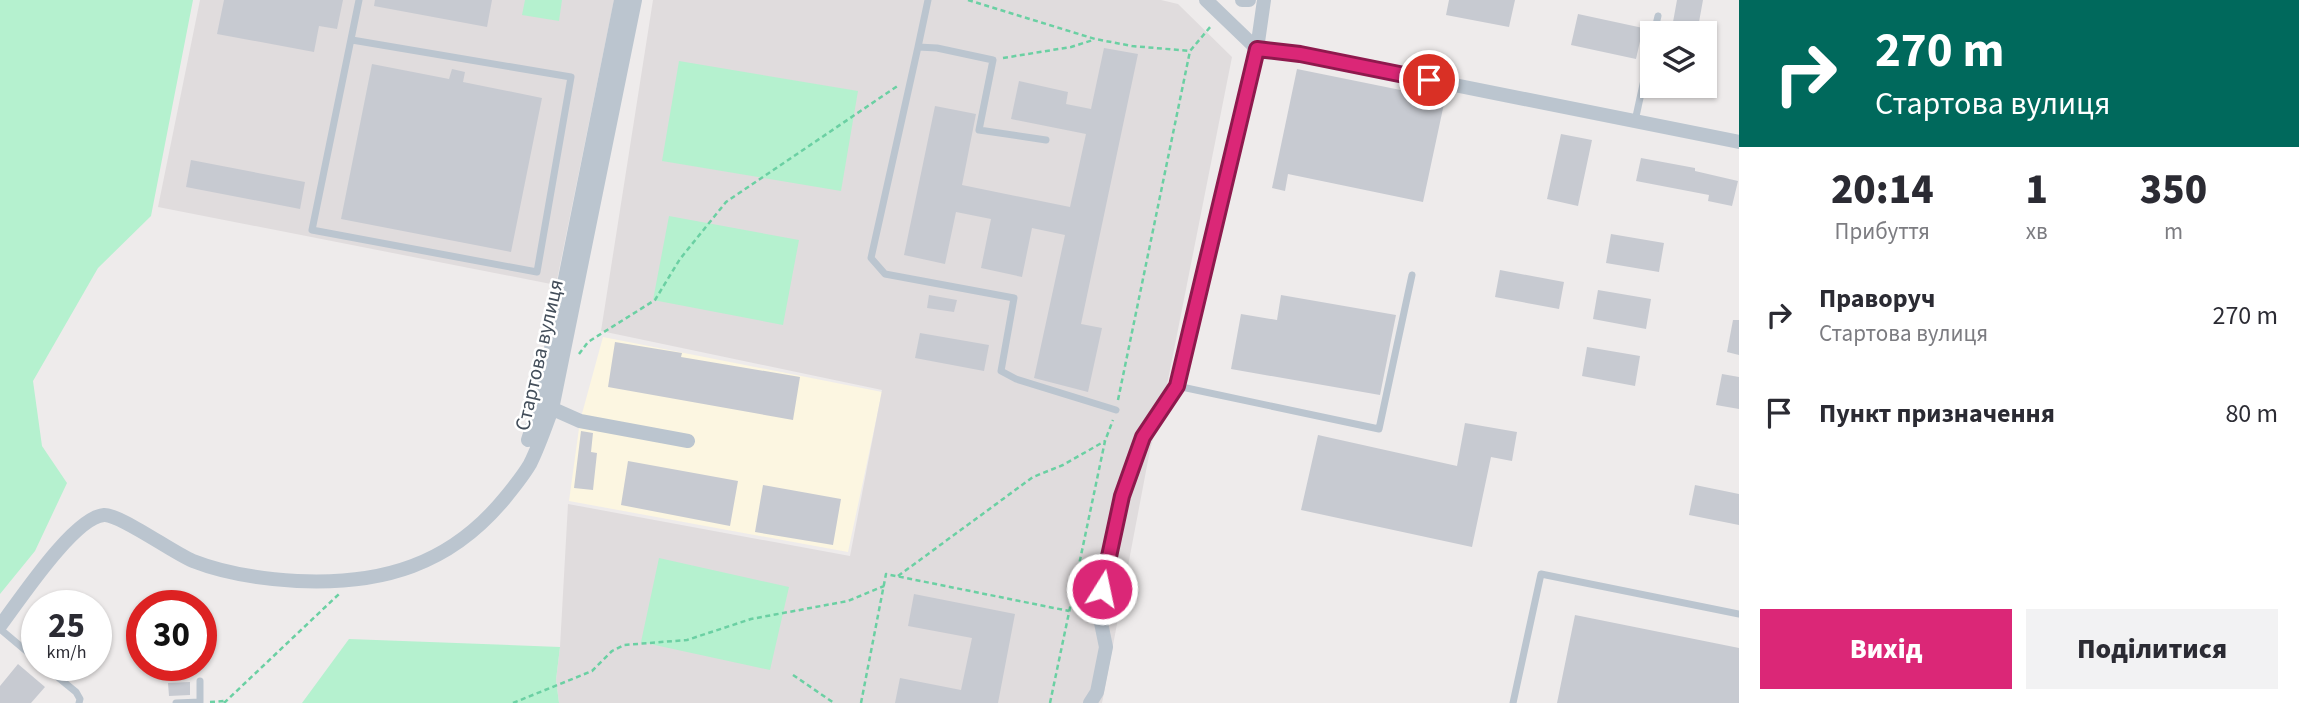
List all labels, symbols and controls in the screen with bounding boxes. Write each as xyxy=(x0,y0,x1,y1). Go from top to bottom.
text: 270 m xyxy=(1875,16,2004,86)
map controls xyxy=(1640,21,1717,98)
button: layers xyxy=(1640,21,1717,98)
icon: right xyxy=(1760,28,1851,119)
pin xyxy=(1399,50,1459,110)
icon: arrive xyxy=(1410,61,1448,99)
text: Стартова вулиця xyxy=(1875,81,2110,127)
text: 20:14 xyxy=(1831,160,1934,220)
text: 1 xyxy=(2025,160,2048,220)
text: 350 xyxy=(2140,160,2207,220)
text: Прибуття xyxy=(1835,215,1930,248)
text: хв xyxy=(2026,215,2048,248)
text: m xyxy=(2164,215,2183,248)
street label: Стартова вулиця xyxy=(507,276,571,434)
text: Праворуч xyxy=(1819,280,1935,317)
icon: right xyxy=(1760,296,1798,334)
text: 270 m xyxy=(2212,297,2278,334)
text: Стартова вулиця xyxy=(1819,317,1988,350)
icon: arrive xyxy=(1760,394,1798,432)
text: Пункт призначення xyxy=(1819,395,2055,432)
text: 80 m xyxy=(2225,395,2278,432)
position arrow xyxy=(1065,552,1139,626)
speed limit sign: 30 xyxy=(126,590,217,681)
text: 25 xyxy=(48,601,85,651)
button: Вихід xyxy=(1760,609,2012,689)
button: Поділитися xyxy=(2026,609,2278,689)
text: km/h xyxy=(47,640,86,665)

